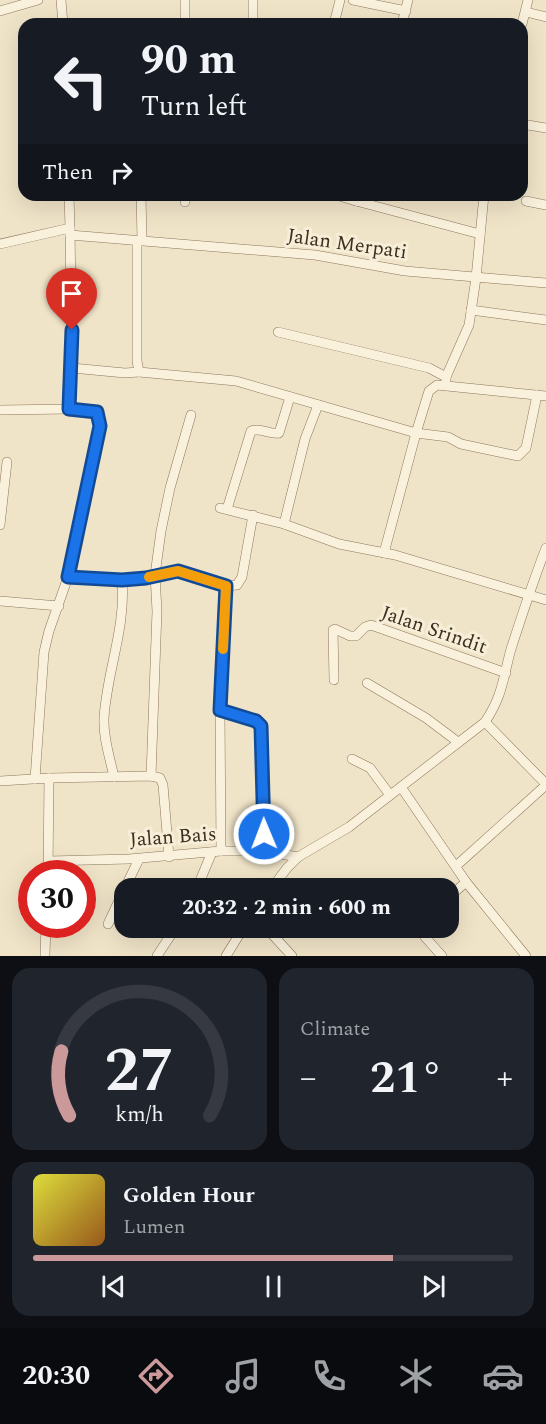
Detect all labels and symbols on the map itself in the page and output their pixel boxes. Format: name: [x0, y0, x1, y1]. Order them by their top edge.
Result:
street label: Jalan Merpati: [285, 221, 409, 267]
pin: [46, 268, 97, 330]
street label: Jalan Srindit: [377, 598, 491, 662]
position arrow: [232, 802, 296, 866]
street label: Jalan Bais: [129, 819, 217, 855]
speed limit sign: 30: [18, 860, 96, 938]

